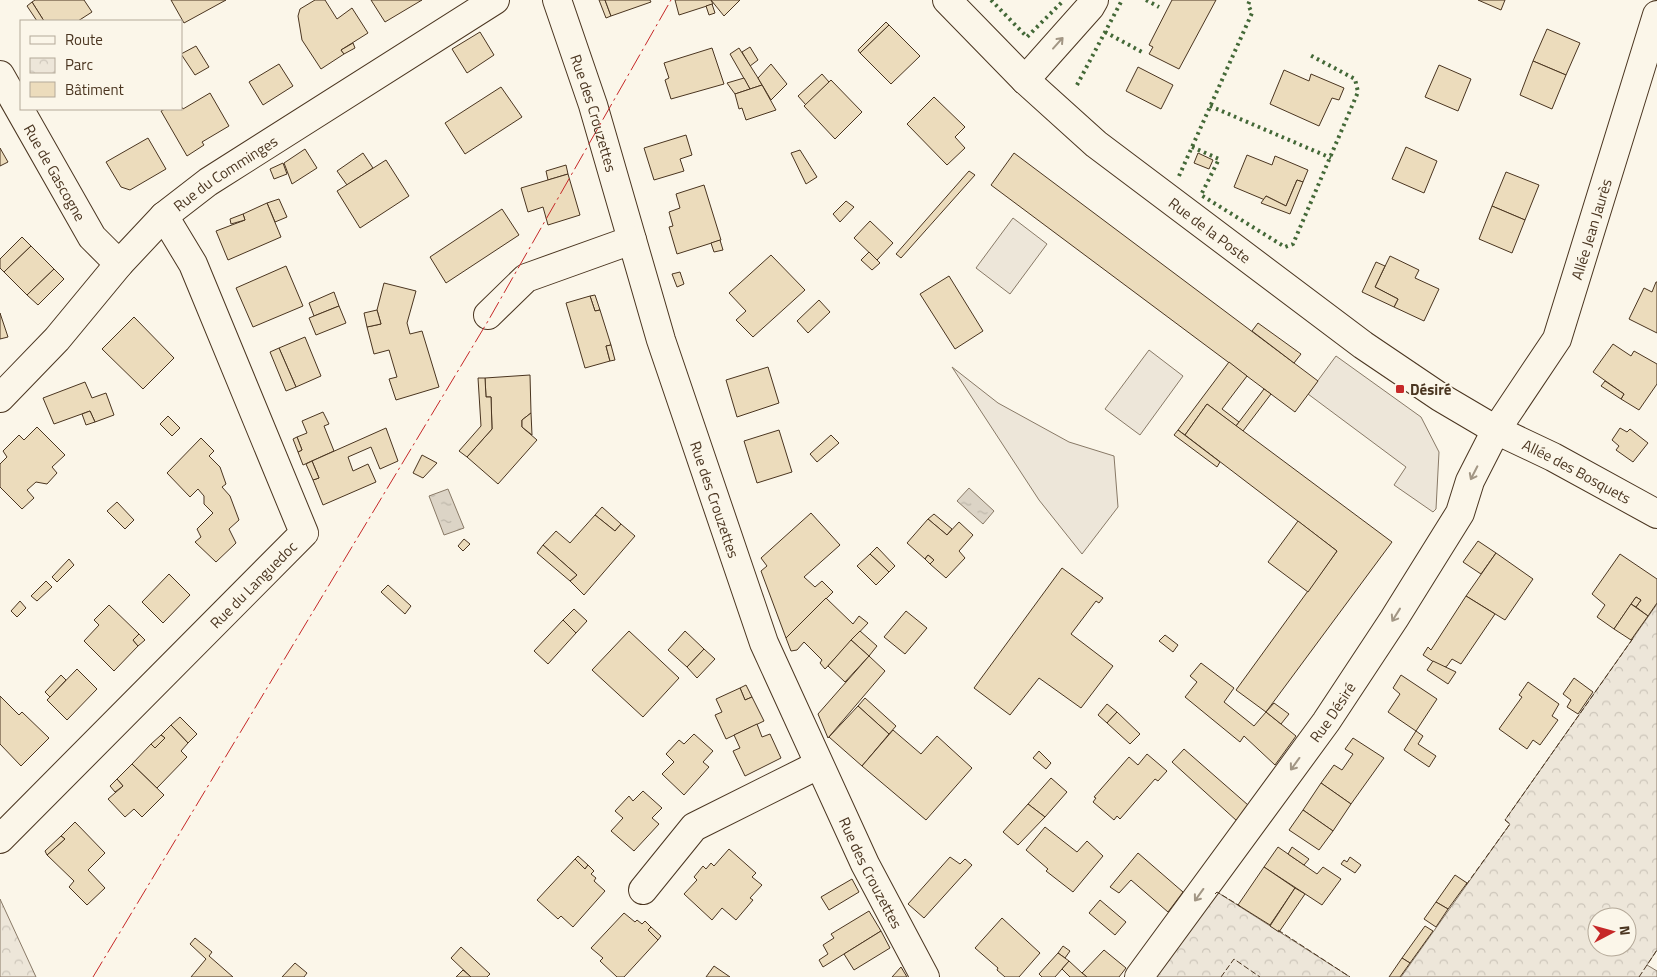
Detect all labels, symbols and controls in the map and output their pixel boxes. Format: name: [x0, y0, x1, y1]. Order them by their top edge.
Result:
legend: [20, 20, 182, 110]
text: Route: [65, 28, 103, 51]
one-way arrow: [1052, 37, 1063, 50]
street label: Rue des Crouzettes: [565, 51, 623, 175]
text: Parc: [65, 53, 93, 76]
text: Bâtiment: [65, 78, 124, 101]
street label: Rue de Gascogne: [19, 120, 92, 225]
street label: Rue du Comminges: [168, 129, 282, 217]
street label: Allée Jean Jaurès: [1565, 176, 1617, 282]
street label: Rue de la Poste: [1164, 191, 1256, 268]
place label: Désiré: [1410, 378, 1452, 401]
marker: Désiré: [1394, 383, 1406, 395]
street label: Allée des Bosquets: [1519, 433, 1635, 509]
street label: Rue des Crouzettes: [685, 438, 746, 561]
one-way arrow: [1469, 465, 1478, 480]
street label: Rue du Languedoc: [204, 535, 302, 633]
one-way arrow: [1391, 607, 1401, 621]
street label: Rue Désiré: [1304, 677, 1361, 747]
one-way arrow: [1290, 757, 1300, 771]
street label: Rue des Crouzettes: [833, 813, 909, 933]
one-way arrow: [1194, 888, 1204, 902]
north arrow: [1587, 907, 1637, 957]
text: N: [1614, 925, 1636, 937]

